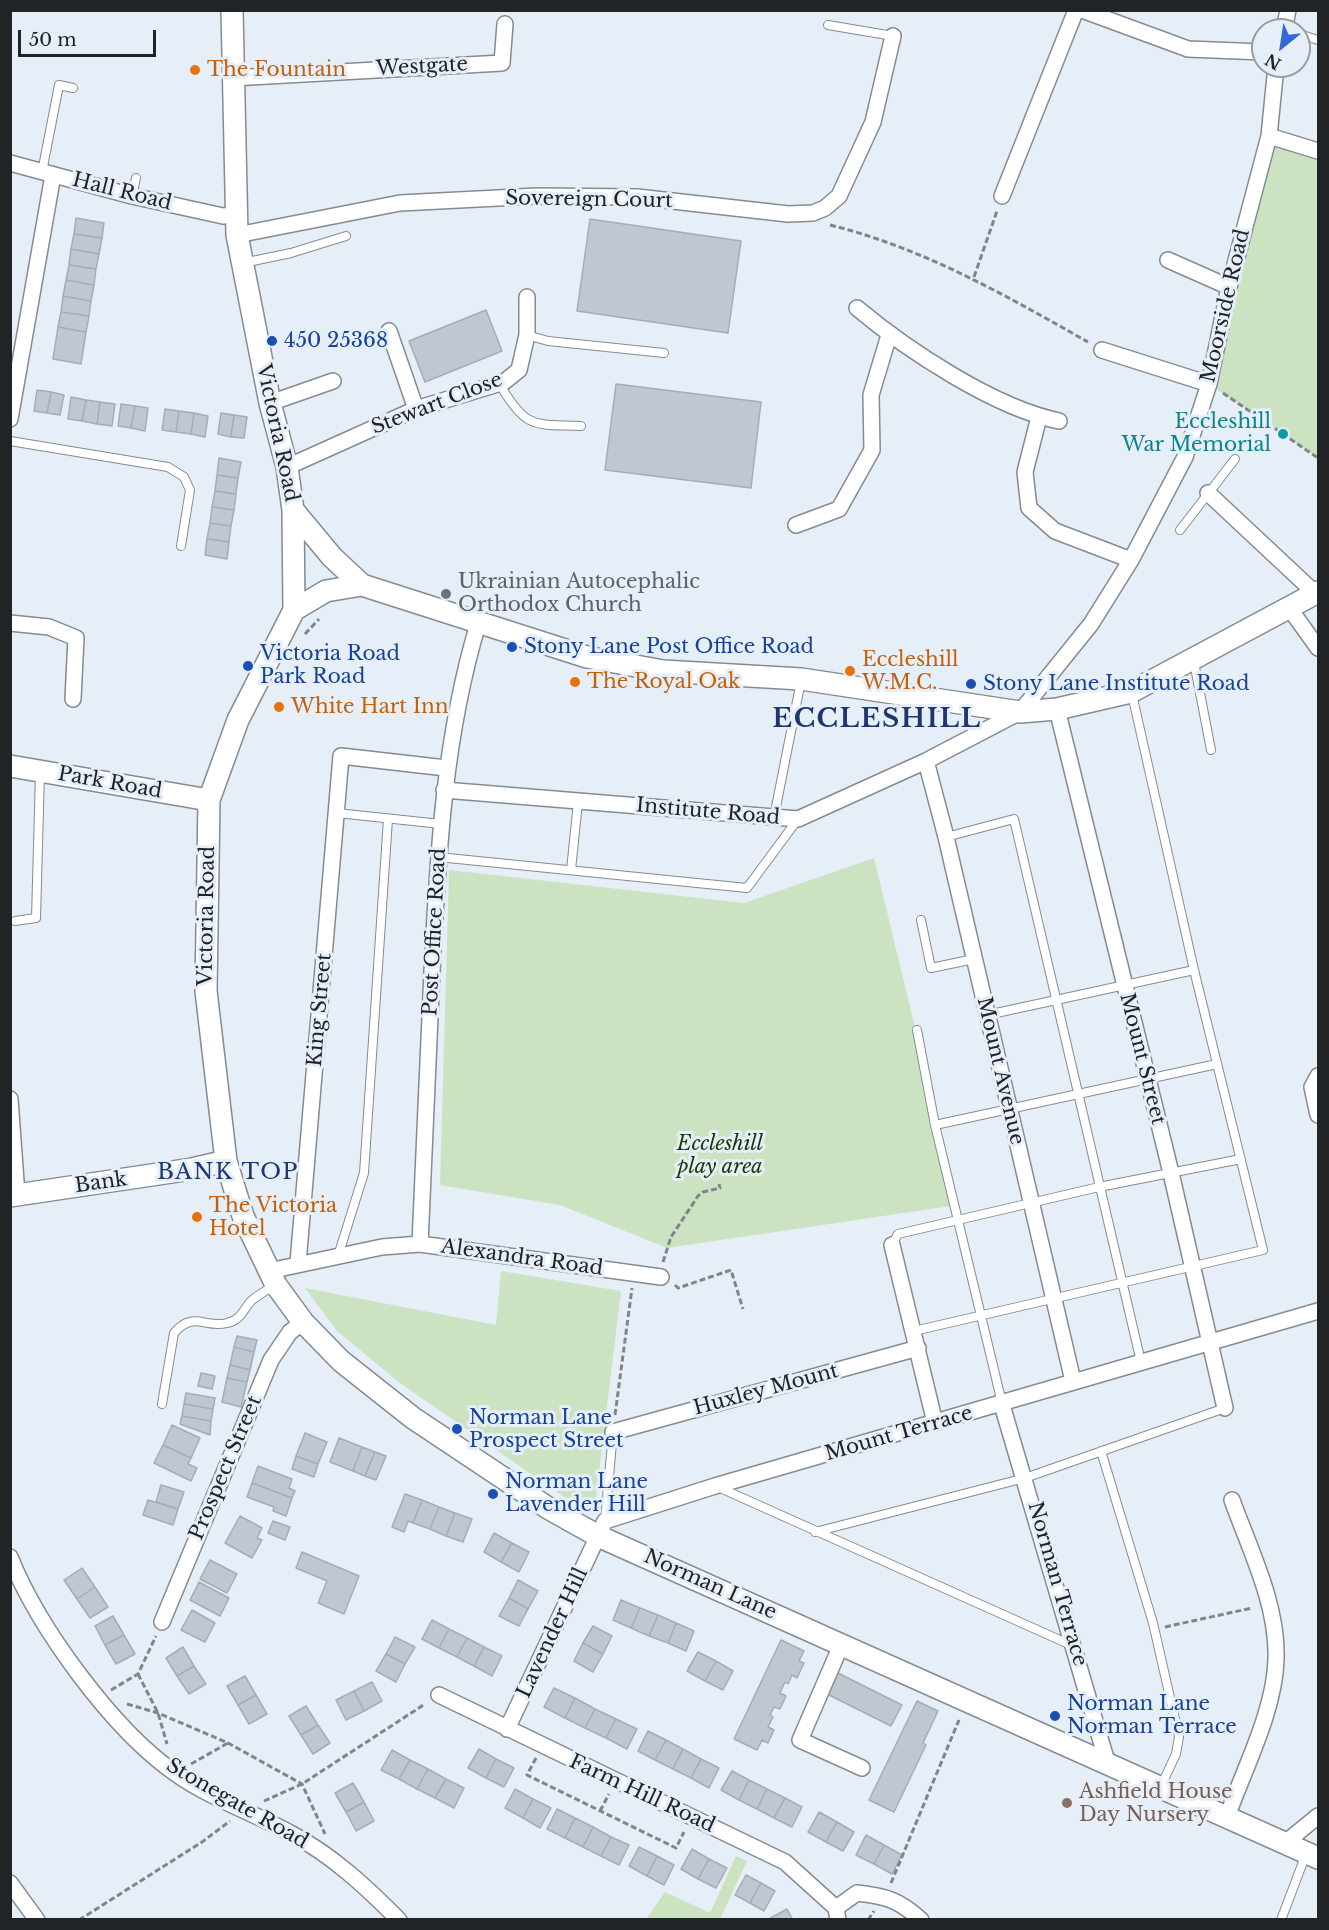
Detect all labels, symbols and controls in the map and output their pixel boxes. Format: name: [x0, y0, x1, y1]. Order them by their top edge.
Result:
scale bar: [21, 18, 159, 56]
north arrow: [1251, 18, 1311, 78]
text: 50 m: [29, 29, 77, 51]
text: N: [1261, 49, 1285, 74]
street label: Westgate: [375, 53, 469, 81]
place label: The Fountain: [207, 58, 346, 82]
marker: The Fountain: [188, 63, 202, 77]
street label: Hall Road: [70, 168, 174, 216]
street label: Sovereign Court: [505, 187, 673, 213]
street label: Moorside Road: [1197, 227, 1255, 385]
place label: 450 25368: [284, 329, 388, 353]
marker: 450 25368: [265, 334, 279, 348]
street label: Victoria Road: [251, 362, 303, 504]
street label: Stewart Close: [368, 368, 506, 440]
place label: Eccleshill War Memorial: [1122, 410, 1271, 457]
marker: Eccleshill War Memorial: [1276, 427, 1290, 441]
place label: Ukrainian Autocephalic Orthodox Church: [458, 570, 700, 617]
marker: Ukrainian Autocephalic Orthodox Church: [439, 587, 453, 601]
place label: Stony Lane Post Office Road: [524, 635, 814, 659]
marker: Stony Lane Post Office Road: [505, 640, 519, 654]
place label: Victoria Road Park Road: [260, 642, 400, 689]
place label: Eccleshill W.M.C.: [862, 648, 959, 695]
marker: Victoria Road Park Road: [241, 659, 255, 673]
marker: Eccleshill W.M.C.: [843, 664, 857, 678]
place label: The Royal Oak: [587, 670, 740, 694]
place label: Stony Lane Institute Road: [983, 672, 1249, 696]
marker: The Royal Oak: [568, 675, 582, 689]
marker: Stony Lane Institute Road: [964, 677, 978, 691]
place label: White Hart Inn: [291, 695, 449, 719]
marker: White Hart Inn: [272, 700, 286, 714]
district label: ECCLESHILL: [772, 704, 982, 736]
street label: Park Road: [56, 762, 164, 804]
street label: Institute Road: [635, 794, 781, 830]
street label: Victoria Road: [194, 846, 220, 986]
street label: Post Office Road: [419, 847, 451, 1017]
street label: King Street: [303, 952, 337, 1068]
street label: Mount Street: [1114, 991, 1170, 1127]
street label: Mount Avenue: [971, 995, 1029, 1147]
park label: Eccleshill play area: [677, 1132, 763, 1179]
district label: BANK TOP: [157, 1160, 299, 1186]
street label: Bank: [73, 1167, 129, 1199]
place label: The Victoria Hotel: [209, 1194, 337, 1241]
marker: The Victoria Hotel: [190, 1210, 204, 1224]
street label: Alexandra Road: [439, 1235, 605, 1281]
street label: Huxley Mount: [691, 1359, 841, 1421]
street label: Prospect Street: [185, 1392, 267, 1544]
street label: Mount Terrace: [822, 1401, 976, 1467]
place label: Norman Lane Prospect Street: [469, 1406, 623, 1453]
marker: Norman Lane Prospect Street: [450, 1422, 464, 1436]
place label: Norman Lane Lavender Hill: [505, 1470, 648, 1517]
marker: Norman Lane Lavender Hill: [486, 1487, 500, 1501]
street label: Norman Terrace: [1022, 1499, 1092, 1669]
street label: Norman Lane: [640, 1545, 780, 1625]
street label: Lavender Hill: [512, 1564, 594, 1702]
place label: Norman Lane Norman Terrace: [1067, 1692, 1237, 1739]
marker: Norman Lane Norman Terrace: [1048, 1709, 1062, 1723]
street label: Farm Hill Road: [565, 1750, 719, 1838]
street label: Stonegate Road: [162, 1754, 312, 1854]
place label: Ashfield House Day Nursery: [1079, 1780, 1232, 1827]
marker: Ashfield House Day Nursery: [1060, 1796, 1074, 1810]

